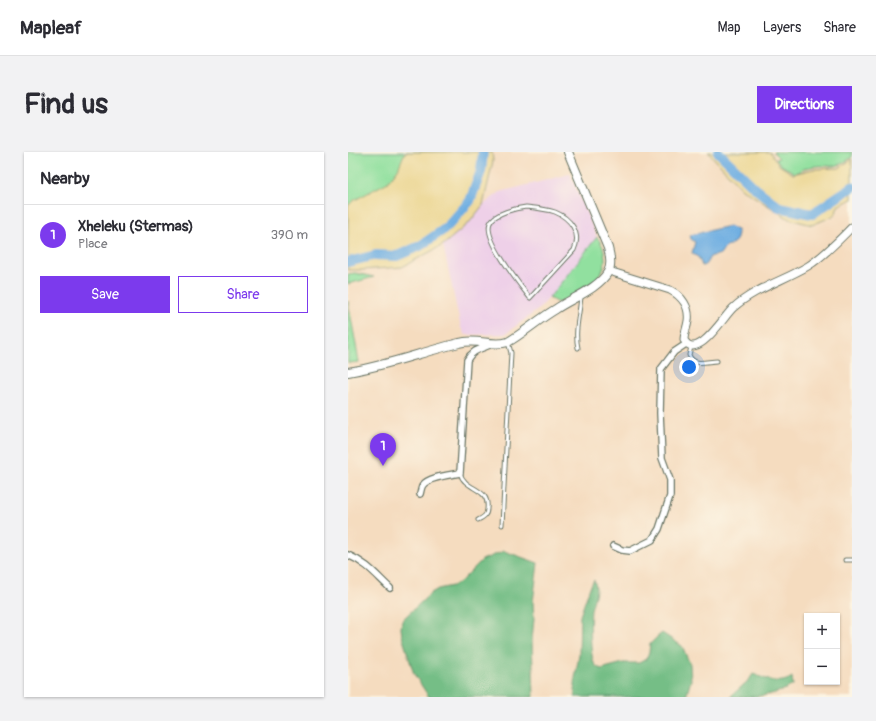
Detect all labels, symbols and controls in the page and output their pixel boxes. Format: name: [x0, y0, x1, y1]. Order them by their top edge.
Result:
text: Mapleaf: [20, 16, 82, 40]
text: Map: [718, 19, 741, 36]
text: Layers: [763, 19, 801, 36]
text: Share: [823, 19, 856, 36]
button: Directions: [757, 86, 852, 123]
text: Find us: [24, 87, 108, 122]
text: Nearby: [40, 168, 89, 189]
text: Xheleku (Stermas): [78, 217, 194, 236]
text: 1: [50, 227, 56, 243]
text: 390 m: [271, 227, 308, 243]
text: Place: [78, 236, 107, 252]
button: Save: [40, 276, 170, 313]
button: Share: [178, 276, 308, 313]
your location: [679, 357, 699, 377]
pin: 1: [370, 433, 396, 466]
map controls: [804, 613, 840, 685]
button: +: [804, 613, 840, 649]
button: −: [804, 649, 840, 685]

